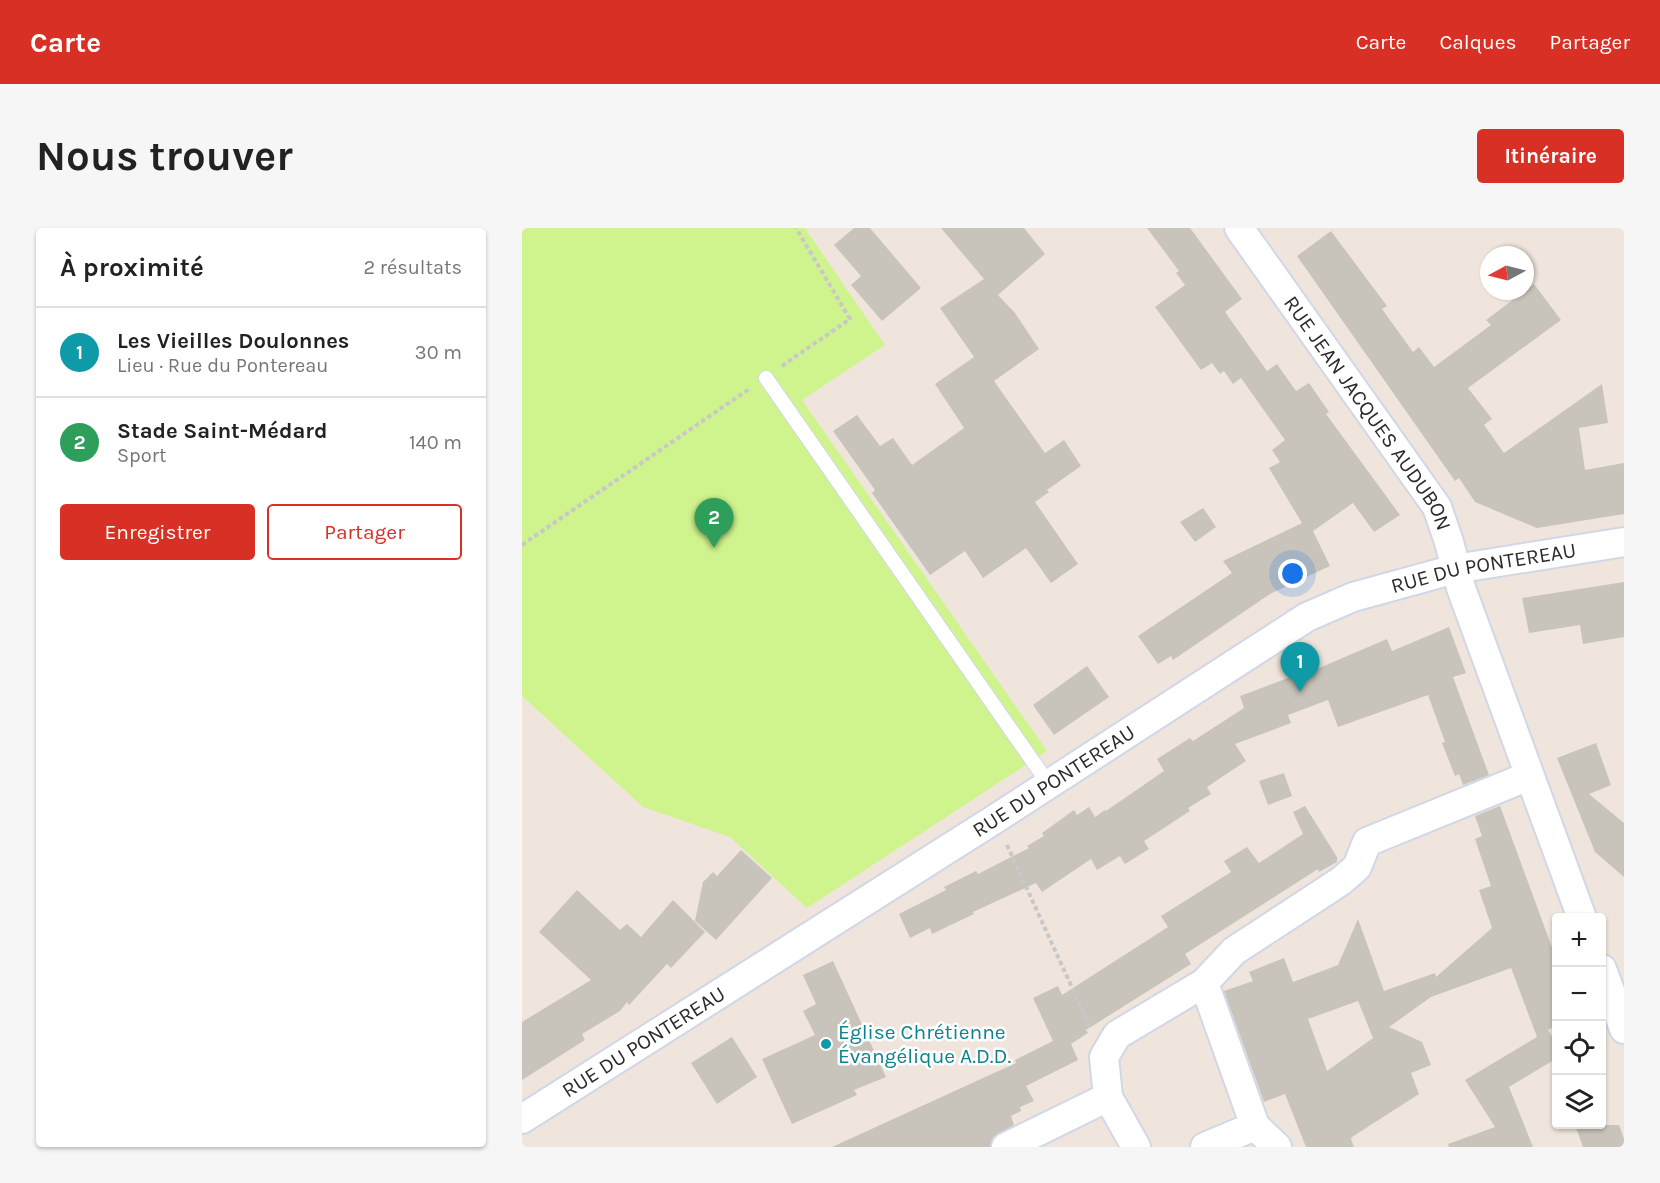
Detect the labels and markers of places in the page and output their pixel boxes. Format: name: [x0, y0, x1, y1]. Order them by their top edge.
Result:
pin: 2: [694, 498, 734, 548]
pin: 1: [1280, 642, 1320, 692]
place label: Église Chrétienne Évangélique A.D.D.: [838, 1020, 1011, 1068]
marker: Église Chrétienne Évangélique A.D.D.: [819, 1037, 833, 1051]

